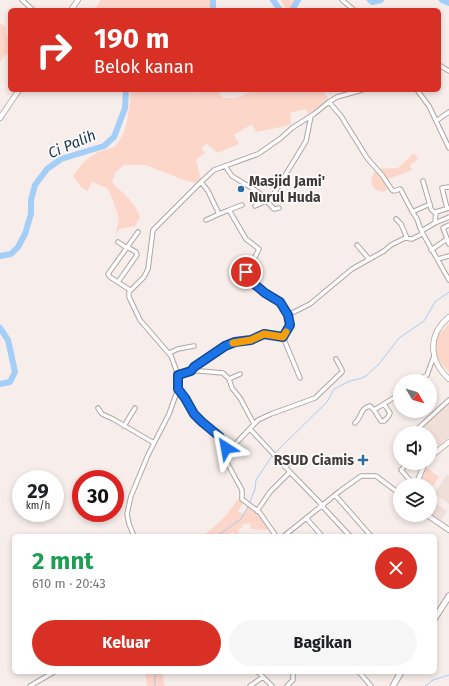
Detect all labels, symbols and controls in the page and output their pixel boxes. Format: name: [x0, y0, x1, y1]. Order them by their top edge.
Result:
text: 190 m: [94, 22, 169, 55]
icon: right: [28, 24, 80, 76]
text: Belok kanan: [94, 56, 194, 78]
water label: Ci Palih: [45, 126, 99, 162]
place label: Masjid Jami' Nurul Huda: [249, 173, 325, 206]
marker: Masjid Jami' Nurul Huda: [236, 184, 246, 194]
pin: [229, 255, 263, 289]
icon: arrive: [235, 261, 257, 283]
north arrow: [393, 374, 437, 418]
map controls: [393, 374, 437, 522]
button: sound: [393, 426, 437, 470]
position arrow: [205, 427, 247, 469]
place label: RSUD Ciamis: [274, 452, 354, 469]
marker: RSUD Ciamis: [357, 454, 369, 466]
speed limit sign: 30: [72, 470, 124, 522]
button: layers: [393, 478, 437, 522]
text: 29: [27, 479, 49, 503]
text: km/h: [26, 500, 50, 512]
text: 2 mnt: [32, 547, 94, 575]
button: close: [375, 547, 417, 589]
text: 610 m · 20:43: [32, 576, 106, 591]
button: Keluar: [32, 620, 221, 666]
button: Bagikan: [229, 620, 417, 666]

